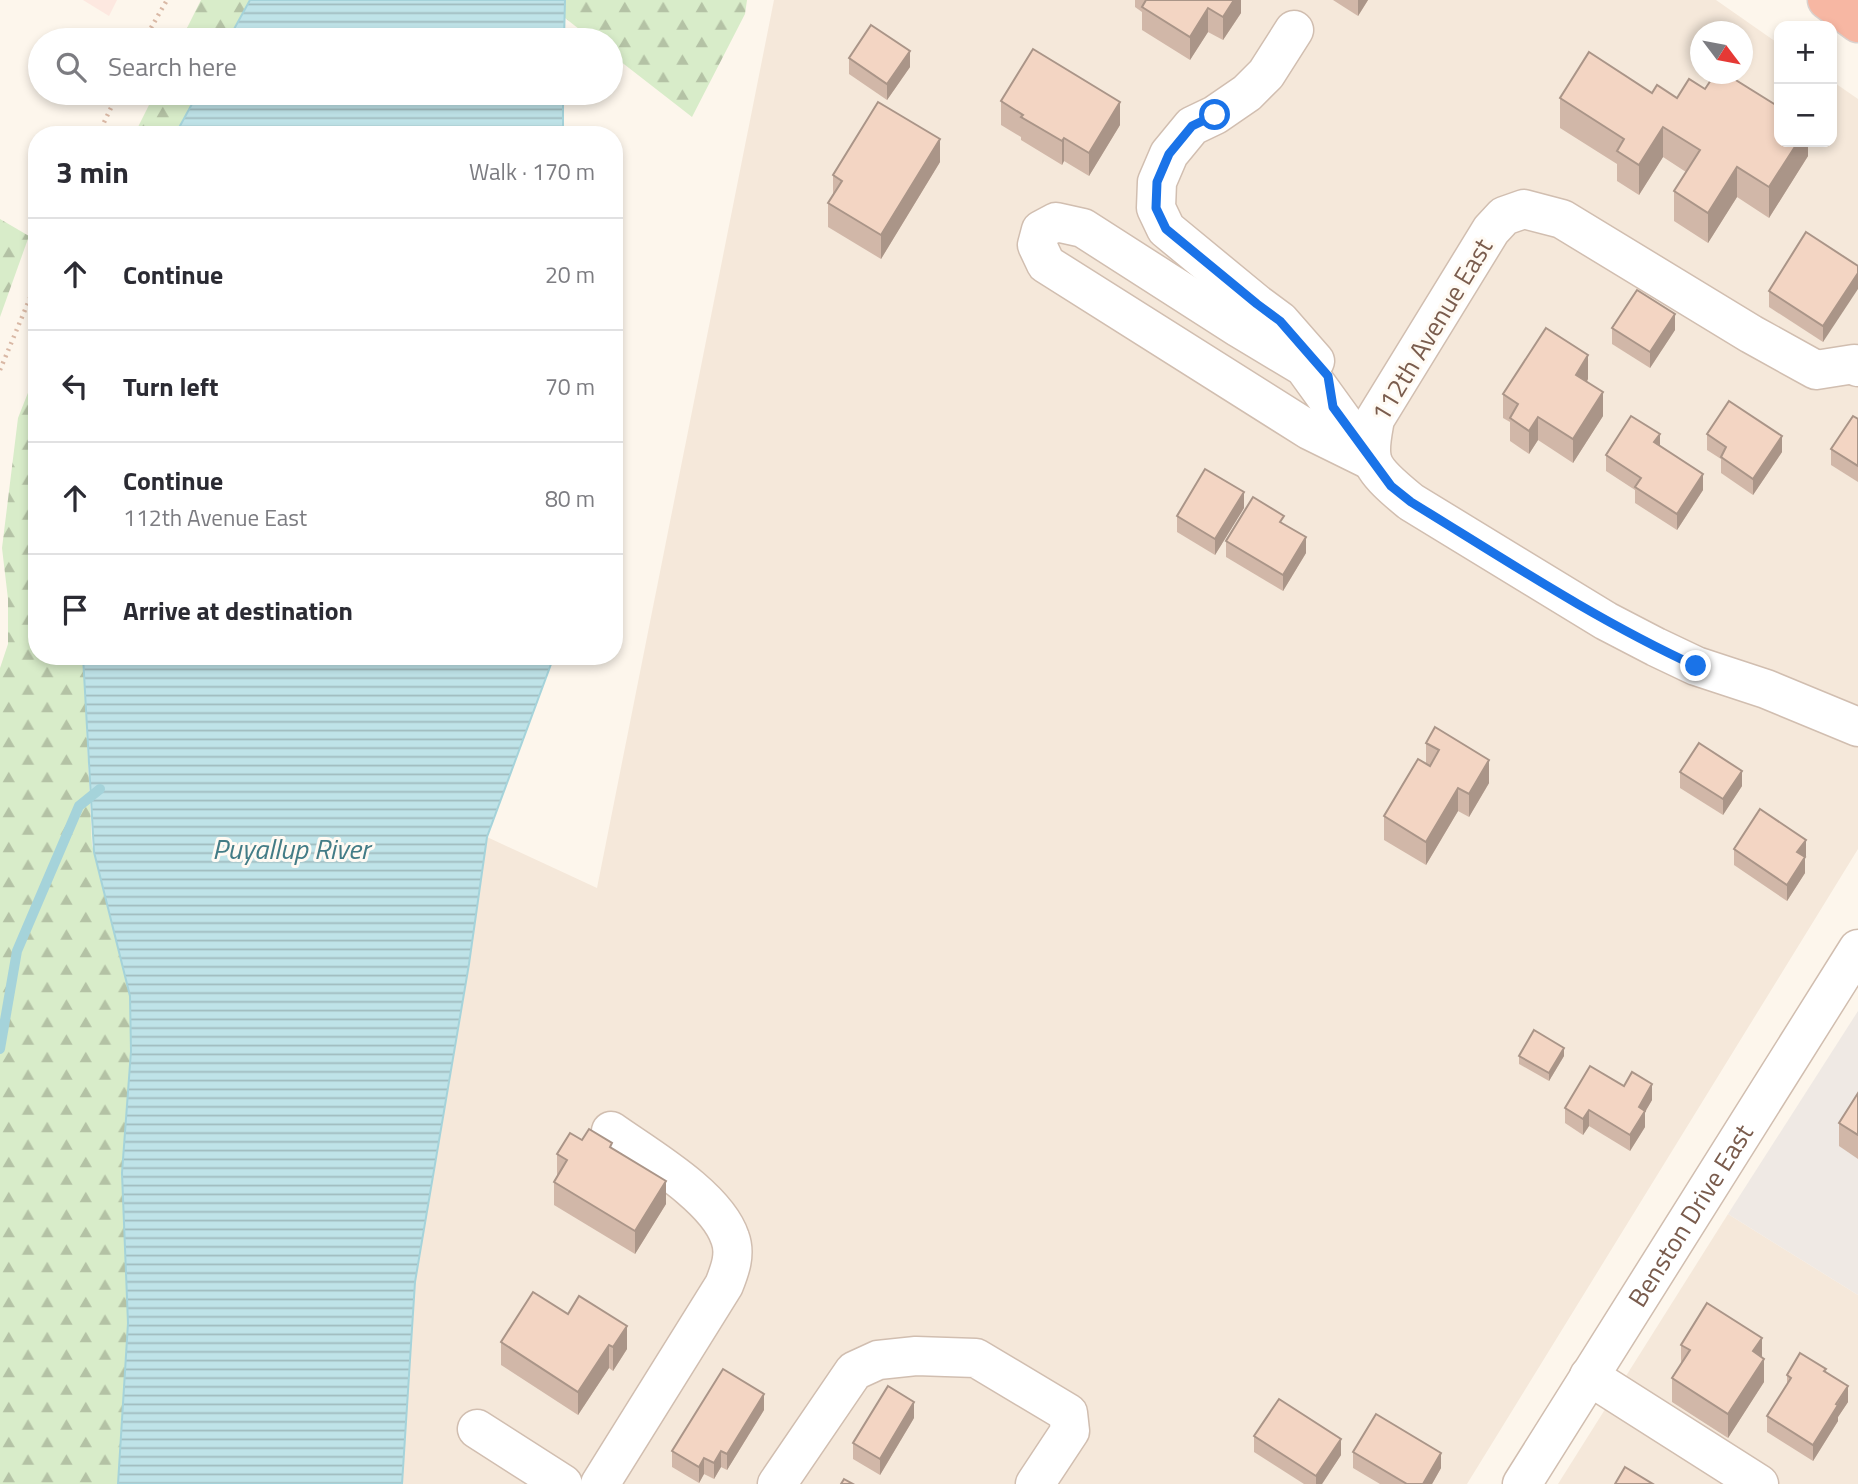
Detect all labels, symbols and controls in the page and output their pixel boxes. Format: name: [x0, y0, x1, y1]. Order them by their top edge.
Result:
north arrow: [1690, 21, 1753, 84]
map controls: [1774, 21, 1837, 147]
button: +: [1774, 21, 1837, 84]
search box: [28, 28, 623, 105]
text: Search here: [108, 47, 237, 86]
icon: search: [52, 48, 90, 86]
button: −: [1774, 84, 1837, 147]
route start: [1199, 99, 1230, 130]
text: 3 min: [56, 149, 129, 195]
text: Walk · 170 m: [469, 154, 595, 189]
street label: 112th Avenue East: [1361, 230, 1502, 429]
icon: ahead: [56, 255, 94, 293]
text: Continue: [123, 255, 223, 294]
text: 20 m: [545, 257, 595, 292]
icon: left: [56, 367, 94, 405]
text: Turn left: [123, 367, 218, 406]
text: 70 m: [545, 369, 595, 404]
text: Continue: [123, 461, 223, 500]
icon: ahead: [56, 479, 94, 517]
text: 80 m: [545, 481, 595, 516]
text: 112th Avenue East: [123, 500, 307, 535]
icon: arrive: [56, 591, 94, 629]
text: Arrive at destination: [123, 591, 353, 630]
route end: [1680, 650, 1711, 681]
water label: Puyallup River: [212, 827, 373, 870]
street label: Benston Drive East: [1618, 1116, 1762, 1314]

